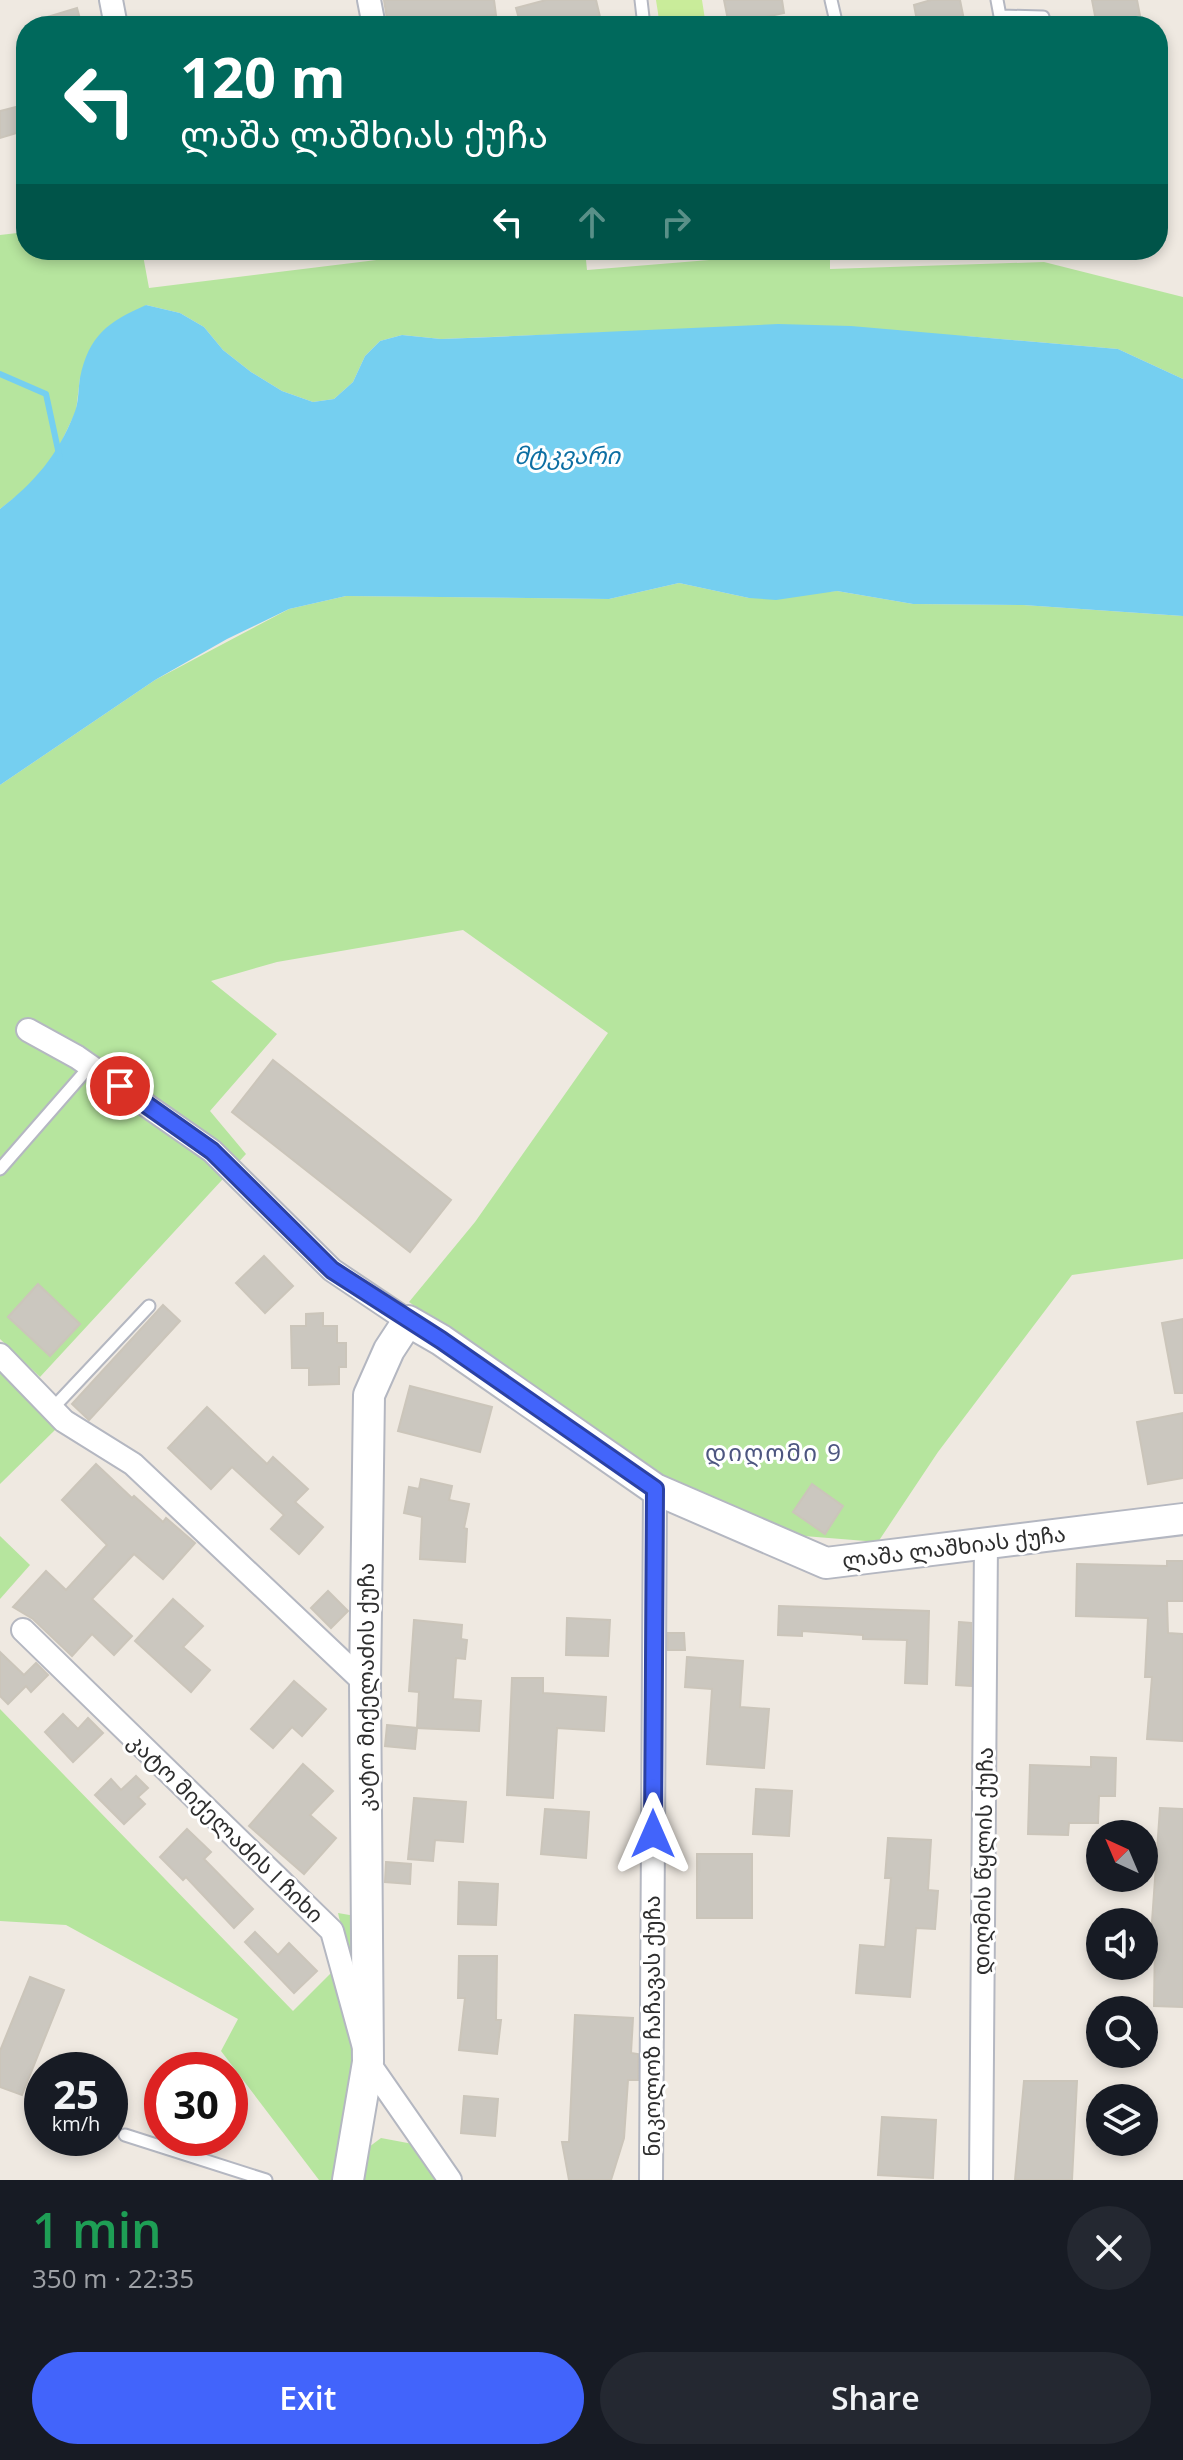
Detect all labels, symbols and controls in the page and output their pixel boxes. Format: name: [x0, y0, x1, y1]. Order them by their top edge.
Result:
text: 120 m: [180, 38, 346, 114]
icon: left: [48, 48, 152, 152]
text: ლაშა ლაშხიას ქუჩა: [180, 110, 548, 159]
icon: left: [486, 200, 530, 244]
icon: ahead: [570, 200, 614, 244]
icon: right: [654, 200, 698, 244]
water label: მტკვარი: [514, 438, 621, 471]
pin: [86, 1052, 154, 1120]
icon: arrive: [98, 1064, 142, 1108]
district label: დიღომი 9: [705, 1435, 843, 1468]
street label: ლაშა ლაშხიას ქუჩა: [840, 1517, 1067, 1575]
street label: კატო მიქელაძის ქუჩა: [350, 1563, 380, 1811]
street label: კატო მიქელაძის I ჩიხი: [122, 1726, 331, 1929]
street label: დიღმის წყლის ქუჩა: [965, 1747, 999, 1975]
position arrow: [611, 1792, 695, 1876]
north arrow: [1086, 1820, 1158, 1892]
map controls: [1086, 1820, 1158, 2156]
street label: ნიკოლოზ ჩაჩავას ქუჩა: [636, 1895, 666, 2157]
button: sound: [1086, 1908, 1158, 1980]
button: search: [1086, 1996, 1158, 2068]
speed limit sign: 30: [144, 2052, 248, 2156]
text: 25: [53, 2066, 99, 2121]
button: layers: [1086, 2084, 1158, 2156]
text: km/h: [52, 2110, 100, 2137]
text: 1 min: [32, 2197, 162, 2262]
button: close: [1067, 2206, 1151, 2290]
text: 350 m · 22:35: [32, 2260, 194, 2296]
button: Exit: [32, 2352, 584, 2444]
button: Share: [600, 2352, 1151, 2444]

